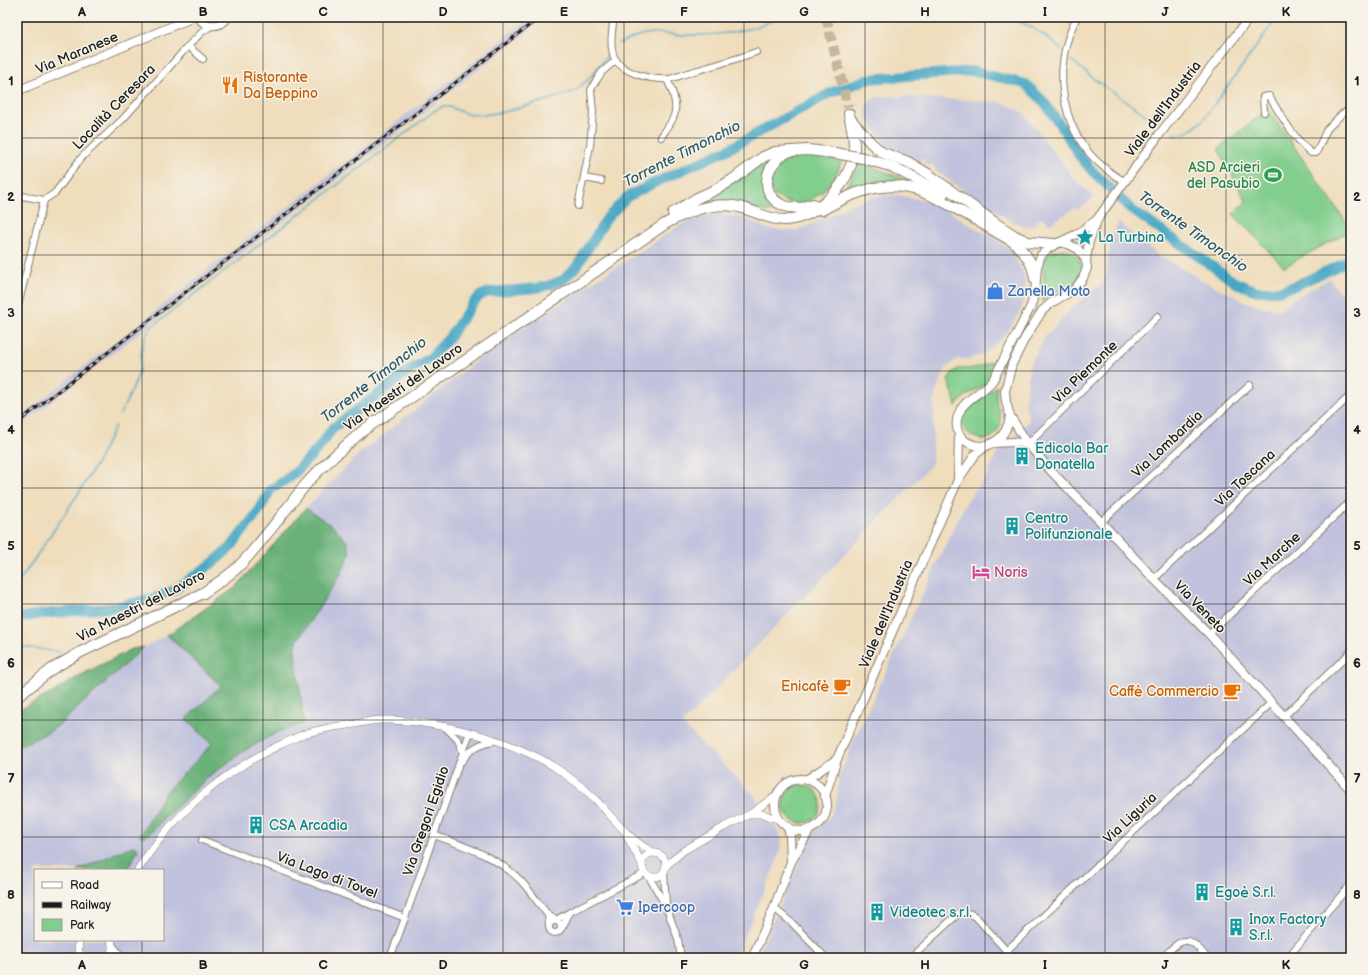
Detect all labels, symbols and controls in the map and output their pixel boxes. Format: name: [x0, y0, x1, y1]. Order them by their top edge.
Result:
text: A: [77, 4, 86, 20]
text: B: [198, 4, 208, 20]
text: C: [318, 4, 328, 20]
text: D: [438, 4, 448, 20]
text: E: [560, 4, 569, 20]
text: F: [680, 4, 688, 20]
text: G: [799, 4, 809, 20]
text: H: [920, 4, 930, 20]
text: I: [1043, 4, 1047, 20]
text: J: [1161, 4, 1169, 20]
text: K: [1282, 4, 1291, 20]
street label: Via Maranese: [33, 28, 121, 78]
street label: Viale dell'Industria: [1121, 57, 1205, 161]
street label: Località Ceresara: [69, 61, 159, 153]
place label: Ristorante Da Beppino: [243, 69, 318, 102]
text: 1: [8, 73, 14, 89]
text: 1: [1354, 73, 1360, 89]
restaurant icon: Ristorante Da Beppino: [220, 75, 240, 95]
water label: Torrente Timonchio: [620, 116, 744, 192]
place label: ASD Arcieri del Pasubio: [1187, 159, 1260, 192]
sports icon: ASD Arcieri del Pasubio: [1263, 165, 1283, 185]
water label: Torrente Timonchio: [1135, 187, 1252, 277]
text: 2: [7, 189, 15, 205]
text: 2: [1353, 189, 1361, 205]
place icon: La Turbina: [1075, 227, 1095, 247]
place label: La Turbina: [1098, 229, 1164, 246]
shop icon: Zanella Moto: [985, 281, 1005, 301]
place label: Zanella Moto: [1007, 283, 1090, 300]
text: 3: [7, 305, 15, 321]
text: 3: [1353, 305, 1361, 321]
water label: Torrente Timonchio: [317, 333, 431, 427]
street label: Via Piemonte: [1049, 337, 1121, 407]
street label: Via Maestri del Lavoro: [340, 339, 466, 434]
street label: Via Lombardia: [1128, 407, 1206, 481]
text: 4: [7, 422, 15, 438]
text: 4: [1353, 422, 1361, 438]
place label: Edicola Bar Donatella: [1035, 440, 1109, 473]
building icon: Edicola Bar Donatella: [1012, 446, 1032, 466]
street label: Via Toscana: [1211, 446, 1279, 510]
place label: Centro Polifunzionale: [1025, 510, 1112, 543]
building icon: Centro Polifunzionale: [1002, 516, 1022, 536]
street label: Via Marche: [1240, 528, 1304, 590]
text: 5: [7, 538, 15, 554]
text: 5: [1353, 538, 1361, 554]
street label: Viale dell'Industria: [855, 557, 917, 671]
hotel icon: Noris: [971, 562, 991, 582]
place label: Noris: [994, 564, 1028, 581]
street label: Via Maestri del Lavoro: [74, 566, 208, 646]
street label: Via Veneto: [1171, 577, 1229, 637]
text: 6: [7, 655, 15, 671]
text: 6: [1353, 655, 1361, 671]
cafe icon: Enicafè: [832, 676, 852, 696]
place label: Enicafè: [781, 678, 830, 695]
cafe icon: Caffè Commercio: [1222, 681, 1242, 701]
place label: Caffè Commercio: [1109, 683, 1219, 700]
street label: Via Gregori Egidio: [399, 764, 453, 878]
text: 7: [7, 771, 15, 787]
text: 7: [1353, 771, 1361, 787]
street label: Via Liguria: [1100, 789, 1160, 847]
building icon: CSA Arcadia: [246, 815, 266, 835]
place label: CSA Arcadia: [269, 817, 348, 834]
street label: Via Lago di Tovel: [274, 848, 380, 902]
legend: [34, 869, 164, 941]
text: Road: [70, 878, 99, 893]
building icon: Egoè S.r.l.: [1192, 882, 1212, 902]
place label: Egoè S.r.l.: [1215, 884, 1276, 901]
text: 8: [7, 887, 15, 903]
text: 8: [1353, 887, 1361, 903]
supermarket icon: Ipercoop: [615, 897, 635, 917]
text: Railway: [70, 898, 112, 913]
place label: Ipercoop: [638, 899, 695, 916]
building icon: Videotec s.r.l.: [867, 902, 887, 922]
place label: Videotec s.r.l.: [890, 904, 972, 921]
place label: Inox Factory S.r.l.: [1249, 911, 1327, 944]
building icon: Inox Factory S.r.l.: [1226, 917, 1246, 937]
text: Park: [70, 918, 94, 933]
text: A: [77, 957, 86, 973]
text: B: [198, 957, 208, 973]
text: C: [318, 957, 328, 973]
text: D: [438, 957, 448, 973]
text: E: [560, 957, 569, 973]
text: F: [680, 957, 688, 973]
text: G: [799, 957, 809, 973]
text: H: [920, 957, 930, 973]
text: I: [1043, 957, 1047, 973]
text: J: [1161, 957, 1169, 973]
text: K: [1282, 957, 1291, 973]

